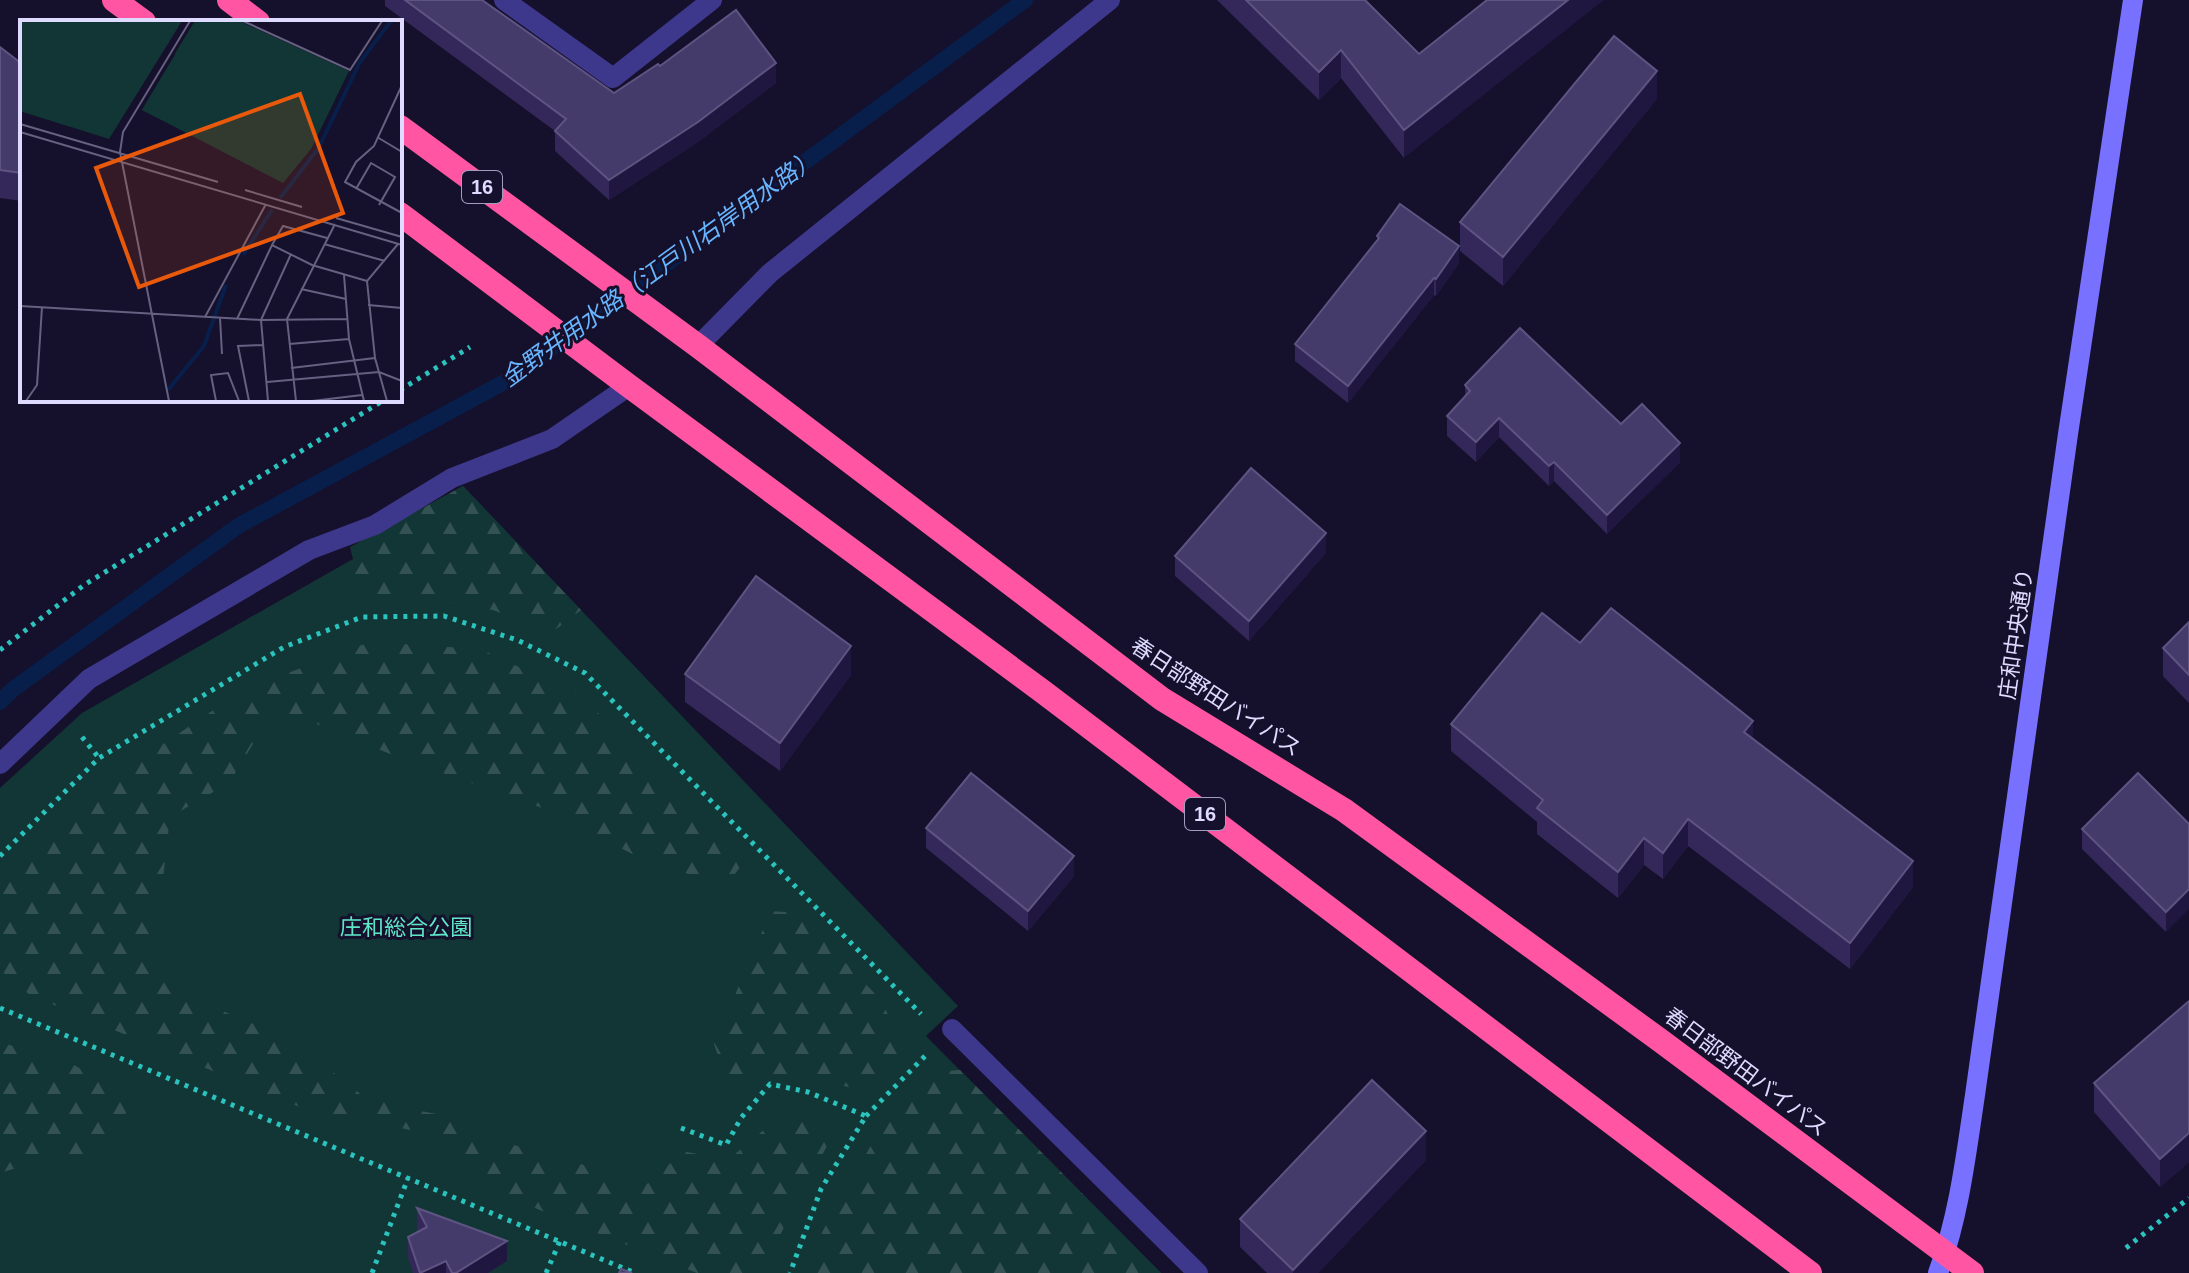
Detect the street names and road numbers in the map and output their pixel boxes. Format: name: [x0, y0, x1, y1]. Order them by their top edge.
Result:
road number: 16: [462, 171, 502, 203]
street label: 庄和中央通り: [1994, 567, 2038, 701]
street label: 春日部野田バイパス: [1126, 633, 1306, 761]
road number: 16: [1185, 798, 1225, 830]
street label: 春日部野田バイパス: [1660, 1003, 1832, 1141]

